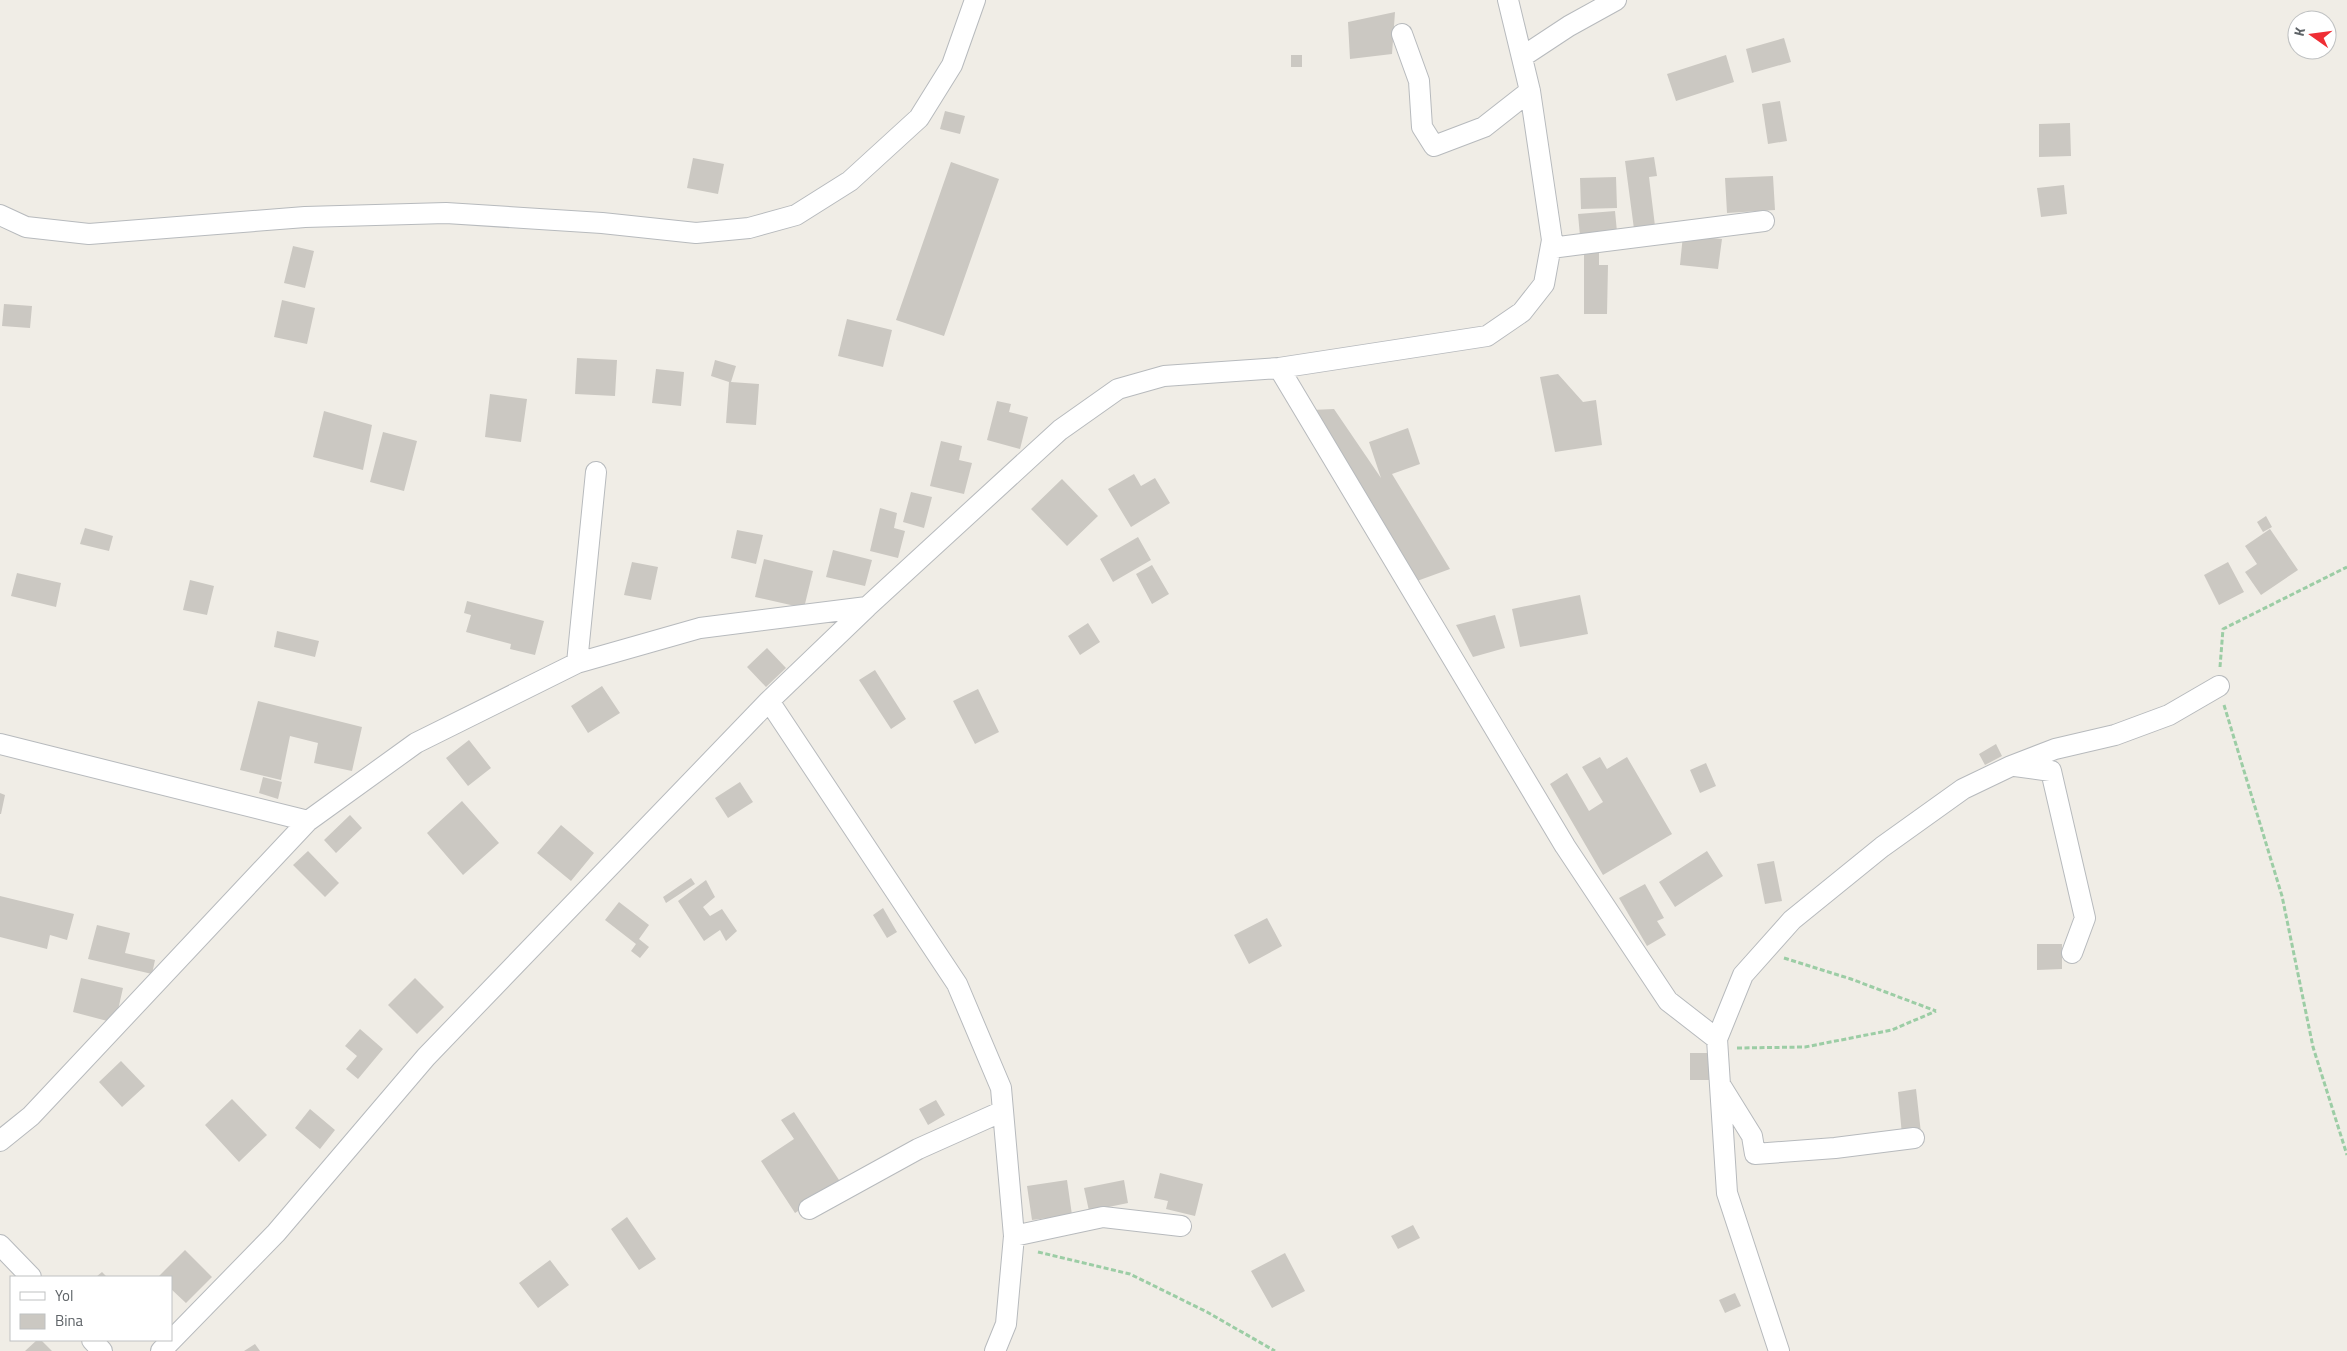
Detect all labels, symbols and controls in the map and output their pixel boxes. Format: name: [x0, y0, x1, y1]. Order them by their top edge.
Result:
north arrow: [2287, 10, 2337, 60]
text: K: [2288, 24, 2310, 38]
legend: [10, 1276, 172, 1341]
text: Yol: [55, 1284, 73, 1307]
text: Bina: [55, 1309, 84, 1332]

